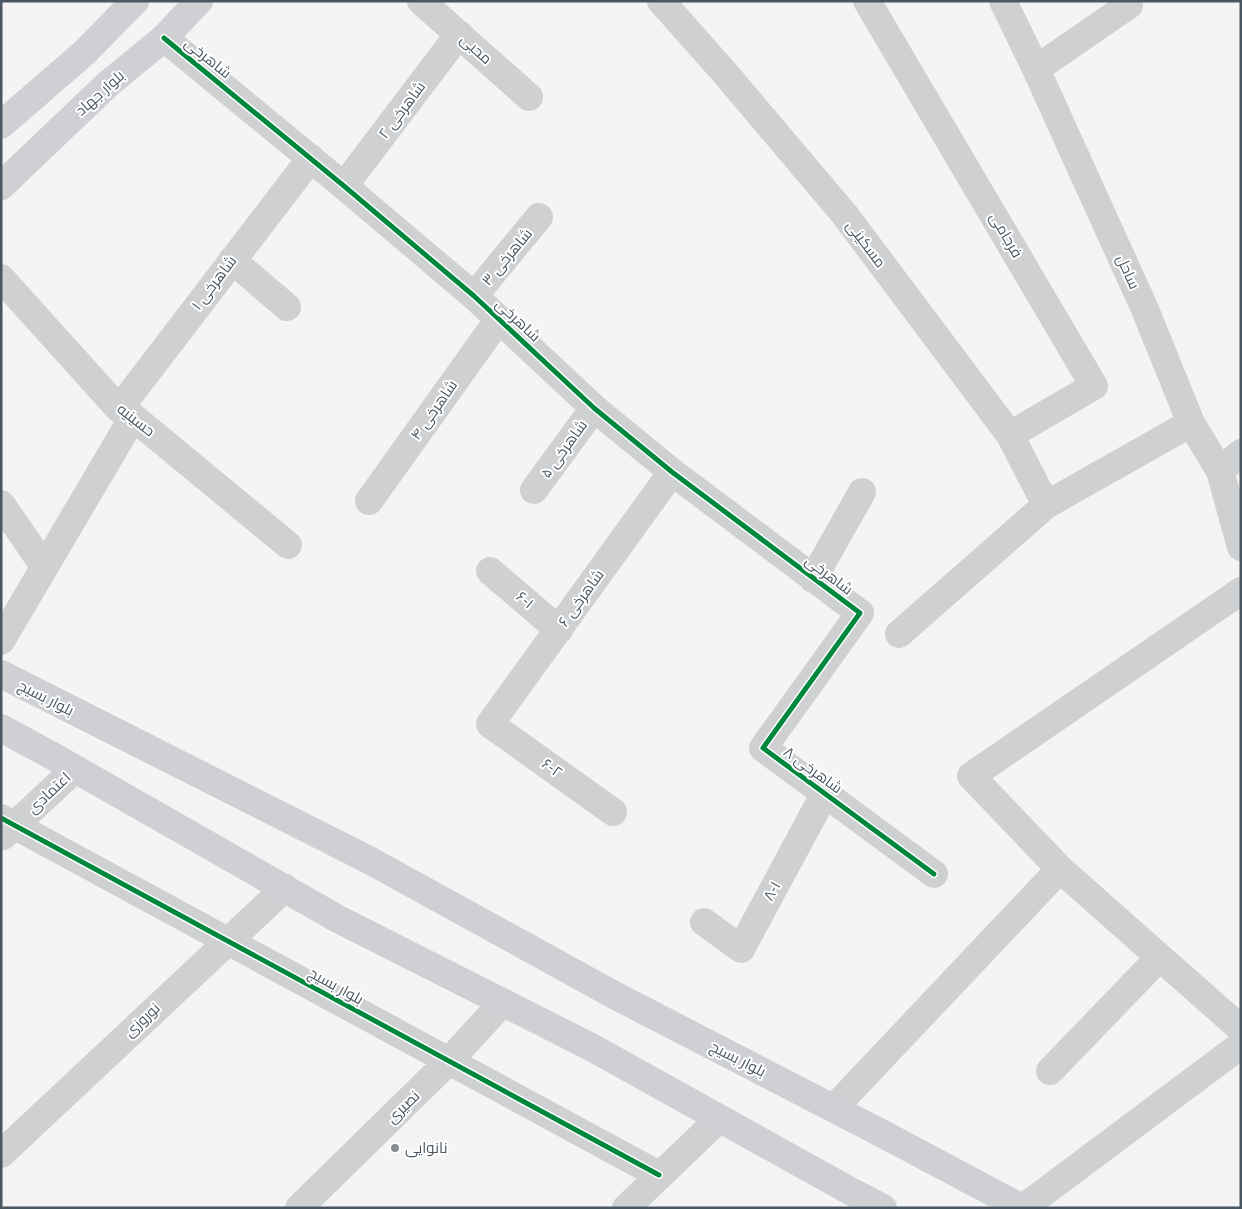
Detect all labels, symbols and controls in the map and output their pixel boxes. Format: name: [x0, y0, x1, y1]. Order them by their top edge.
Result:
street label: محبی: [456, 29, 496, 69]
street label: شاهرخی: [180, 33, 236, 83]
street label: بلوار جهاد: [71, 66, 129, 120]
street label: شاهرخی ۲: [374, 77, 430, 143]
street label: فرجامی: [985, 209, 1027, 261]
street label: مسکینی: [842, 216, 890, 272]
street label: شاهرخی ۳: [477, 224, 537, 290]
street label: شاهرخی ۱: [187, 252, 241, 314]
street label: ساحل: [1112, 252, 1144, 292]
street label: شاهرخی: [491, 294, 545, 346]
street label: شاهرخی ۴: [406, 376, 462, 444]
street label: حسینیه: [113, 399, 159, 440]
street label: شاهرخی ۵: [536, 416, 592, 482]
street label: شاهرخی: [801, 551, 857, 599]
street label: شاهرخی ۶: [553, 565, 609, 631]
street label: ۶-۱: [513, 587, 538, 612]
street label: بلوار بسیج: [14, 675, 77, 721]
street label: شاهرخی ۸: [780, 742, 846, 798]
street label: ۶-۲: [538, 754, 566, 781]
street label: اعتمادی: [23, 768, 75, 818]
street label: ۸-۱: [759, 878, 785, 904]
street label: بلوار بسیج: [304, 963, 367, 1010]
street label: نوروزی: [120, 998, 164, 1042]
street label: بلوار بسیج: [706, 1036, 769, 1082]
street label: نصیری: [382, 1086, 424, 1128]
place label: نانوایی: [405, 1138, 447, 1158]
marker: نانوایی: [389, 1142, 401, 1154]

